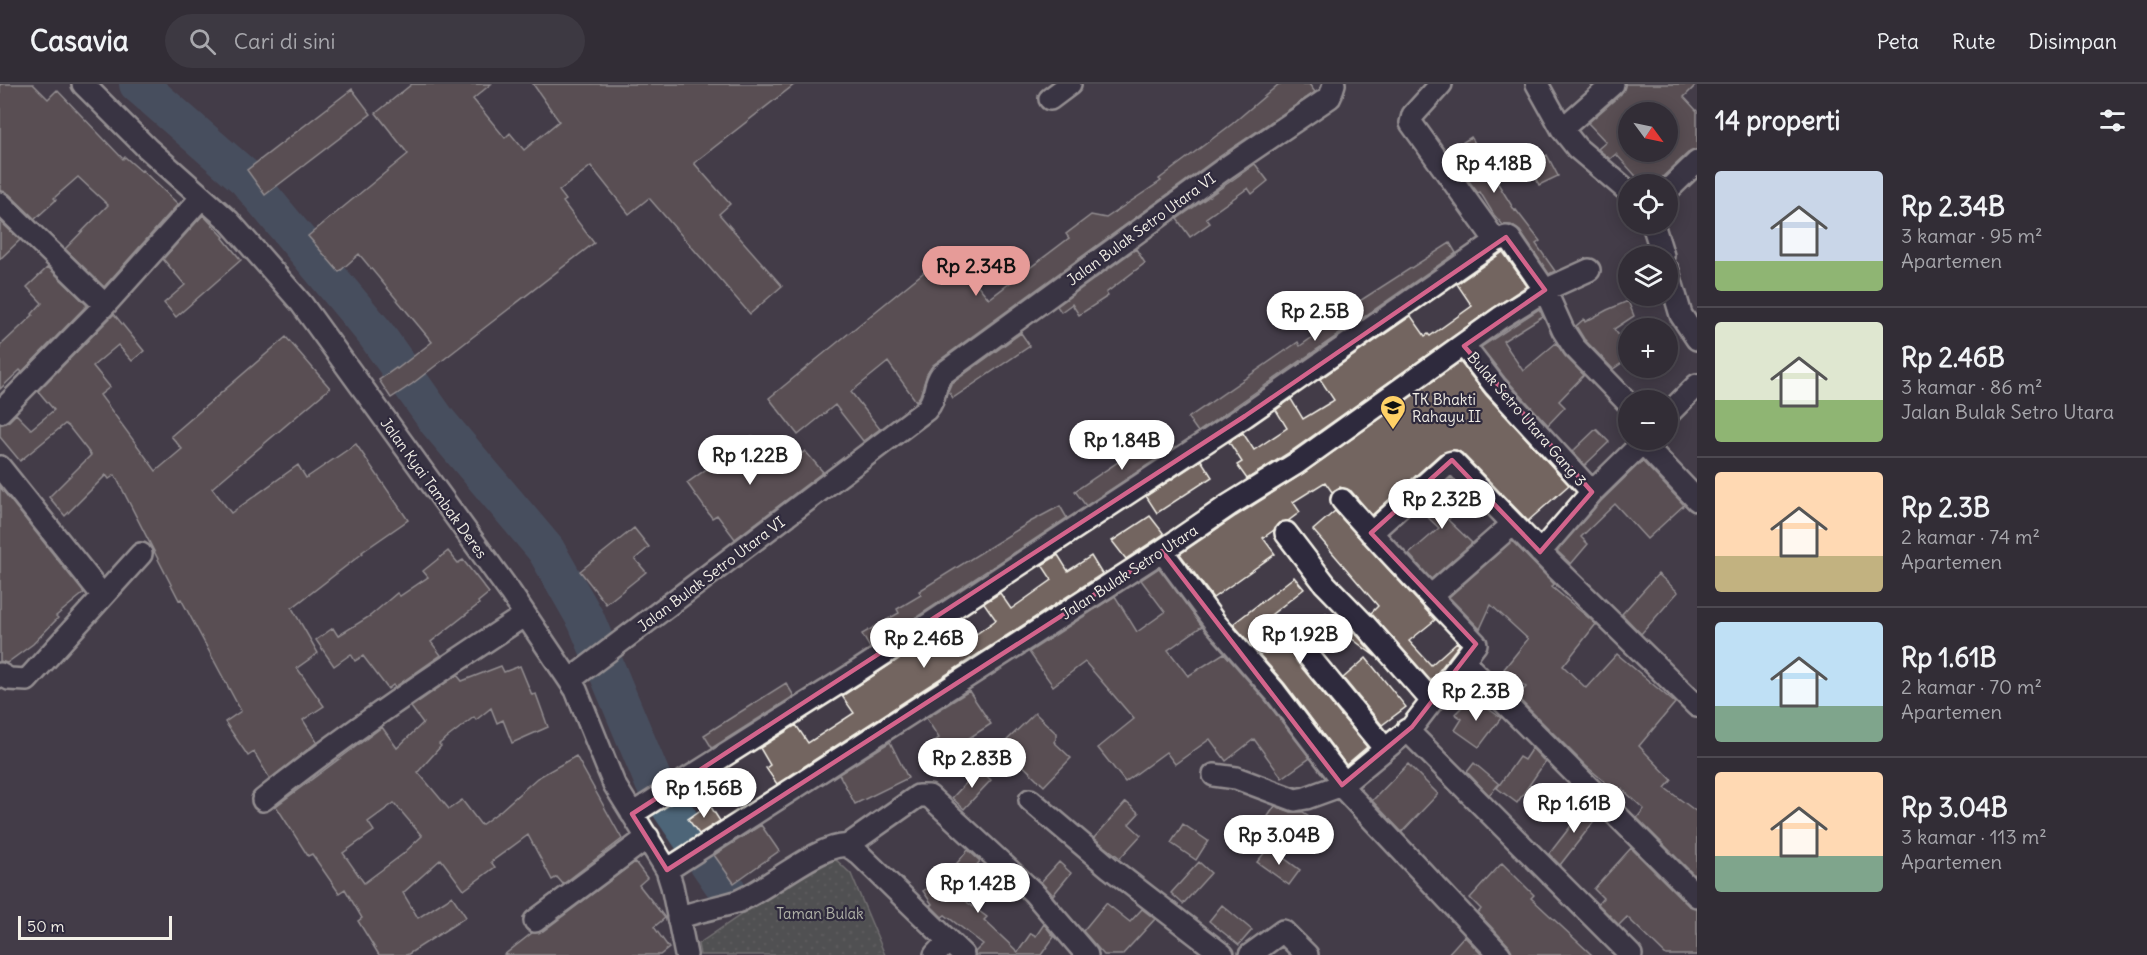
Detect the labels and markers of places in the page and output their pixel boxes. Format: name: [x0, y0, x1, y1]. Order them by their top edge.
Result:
pin: Rp 4.18B: [1432, 143, 1556, 194]
pin: Rp 2.34B: [914, 246, 1038, 297]
pin: Rp 2.5B: [1260, 291, 1370, 342]
place label: TK Bhakti Rahayu II: [1412, 390, 1481, 426]
school or university icon: TK Bhakti Rahayu II: [1378, 393, 1408, 431]
pin: Rp 1.84B: [1060, 420, 1184, 471]
pin: Rp 1.22B: [688, 435, 812, 486]
pin: Rp 2.32B: [1380, 479, 1504, 530]
pin: Rp 1.92B: [1238, 614, 1362, 665]
pin: Rp 2.46B: [862, 618, 986, 669]
pin: Rp 2.3B: [1421, 671, 1531, 722]
pin: Rp 2.83B: [910, 738, 1034, 789]
pin: Rp 1.56B: [642, 768, 766, 819]
pin: Rp 1.61B: [1512, 783, 1636, 834]
pin: Rp 3.04B: [1217, 815, 1341, 866]
pin: Rp 1.42B: [916, 863, 1040, 914]

